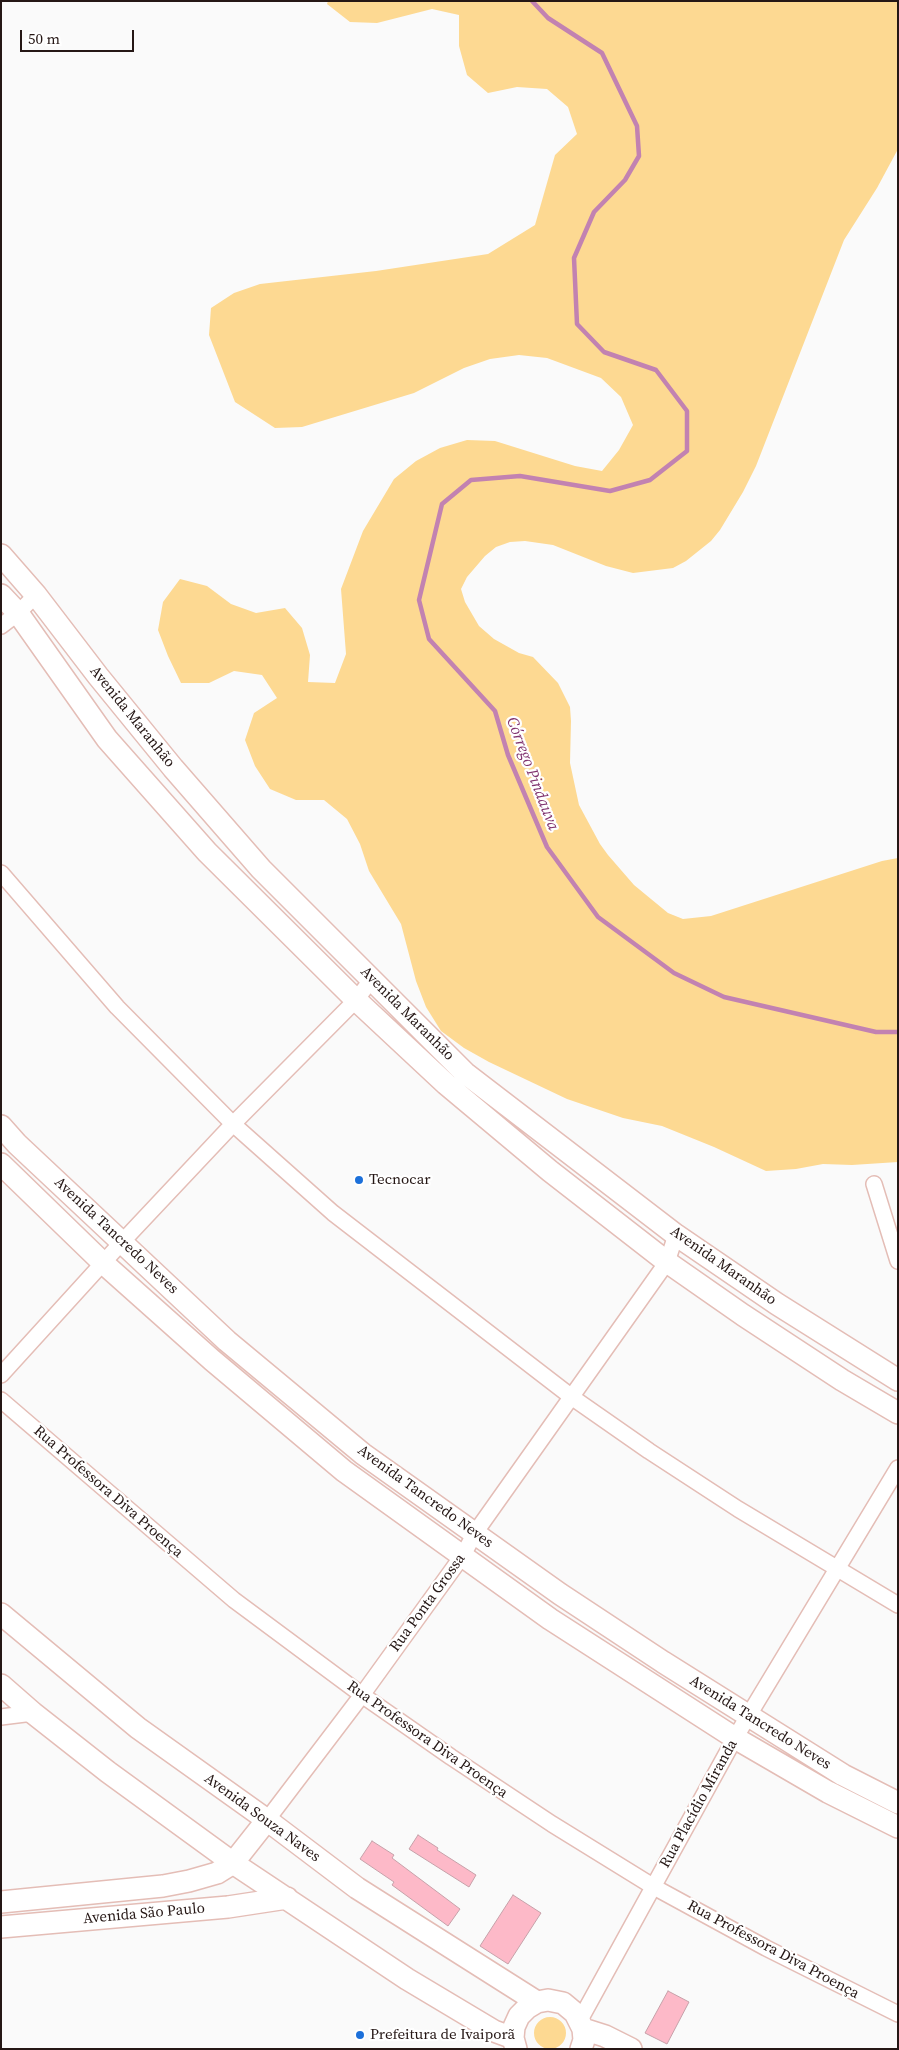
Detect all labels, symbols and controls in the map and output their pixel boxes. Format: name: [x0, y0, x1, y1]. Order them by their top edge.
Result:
scale bar: [22, 20, 136, 52]
text: 50 m: [28, 28, 60, 49]
street label: Avenida Maranhão: [86, 663, 178, 771]
water label: Córrego Pindauva: [502, 715, 562, 833]
street label: Avenida Maranhão: [356, 963, 458, 1065]
place label: Tecnocar: [369, 1171, 431, 1189]
street label: Avenida Tancredo Neves: [50, 1174, 182, 1298]
marker: Tecnocar: [353, 1174, 365, 1186]
street label: Avenida Maranhão: [666, 1223, 780, 1309]
street label: Rua Professora Diva Proença: [30, 1422, 186, 1562]
street label: Avenida Tancredo Neves: [354, 1442, 496, 1552]
street label: Rua Ponta Grossa: [386, 1551, 470, 1655]
street label: Avenida Tancredo Neves: [686, 1672, 834, 1774]
street label: Rua Professora Diva Proença: [343, 1678, 511, 1802]
street label: Rua Placídio Miranda: [656, 1737, 742, 1871]
street label: Avenida Souza Naves: [200, 1770, 324, 1866]
street label: Rua Professora Diva Proença: [684, 1897, 862, 2003]
street label: Avenida São Paulo: [82, 1900, 206, 1928]
place label: Prefeitura de Ivaiporã: [370, 2026, 515, 2044]
marker: Prefeitura de Ivaiporã: [354, 2029, 366, 2041]

